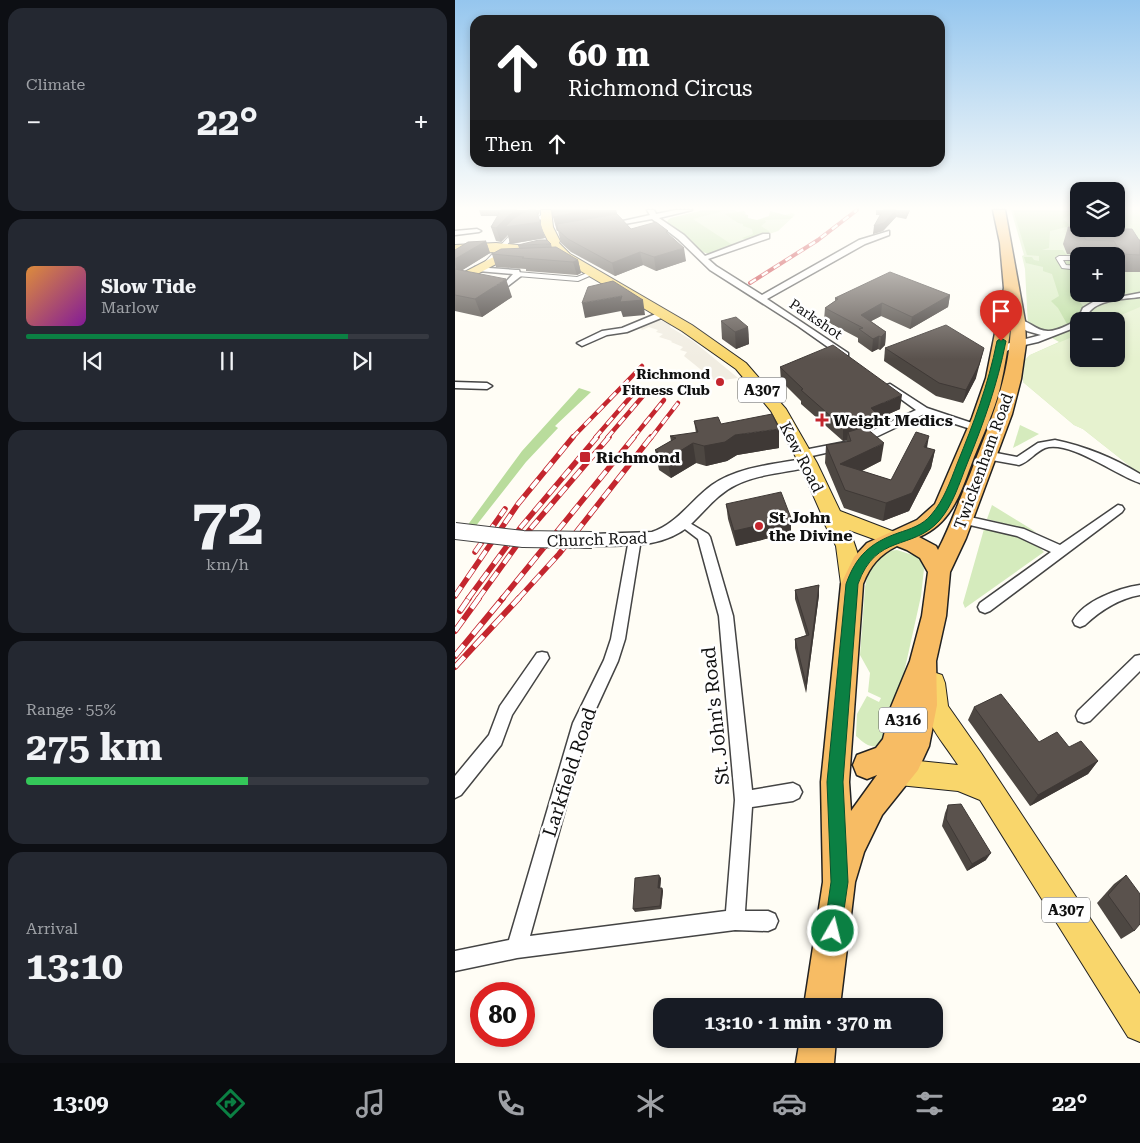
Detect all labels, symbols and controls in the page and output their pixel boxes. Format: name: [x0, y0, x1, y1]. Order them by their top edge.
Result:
text: 60 m: [568, 34, 650, 75]
icon: ahead: [485, 35, 550, 100]
text: Climate: [26, 75, 85, 94]
text: Richmond Circus: [568, 76, 753, 101]
text: 22°: [197, 100, 258, 144]
text: −: [26, 106, 42, 139]
text: +: [413, 106, 429, 139]
icon: ahead: [543, 130, 571, 158]
text: Then: [485, 133, 533, 156]
map controls: [1070, 182, 1125, 367]
button: layers: [1070, 182, 1125, 237]
button: +: [1070, 247, 1125, 302]
text: Slow Tide: [101, 275, 196, 298]
pin: [980, 290, 1022, 341]
street label: Parkshot: [787, 296, 845, 342]
icon: arrive: [987, 297, 1015, 325]
text: Marlow: [101, 298, 159, 317]
button: −: [1070, 312, 1125, 367]
icon: previous: [79, 347, 107, 375]
icon: pause: [213, 347, 241, 375]
icon: next: [348, 347, 376, 375]
place label: Richmond Fitness Club: [622, 366, 711, 398]
marker: Richmond Fitness Club: [714, 376, 726, 388]
road number: A307: [738, 378, 786, 402]
street label: Twickenham Road: [950, 391, 1017, 532]
place label: Weight Medics: [833, 411, 953, 430]
marker: Weight Medics: [815, 413, 829, 427]
street label: Kew Road: [776, 419, 827, 496]
place label: Richmond: [596, 448, 681, 467]
marker: Richmond: [578, 450, 592, 464]
text: 72: [191, 484, 264, 560]
place label: St John the Divine: [769, 508, 853, 545]
marker: St John the Divine: [753, 520, 765, 532]
street label: Church Road: [546, 528, 648, 551]
text: km/h: [206, 555, 249, 574]
street label: St. John's Road: [697, 646, 734, 786]
text: Range · 55%: [26, 700, 116, 719]
street label: Larkfield Road: [538, 705, 601, 840]
road number: A316: [879, 708, 927, 732]
text: 275 km: [26, 725, 162, 769]
road number: A307: [1042, 898, 1090, 922]
position arrow: [806, 904, 858, 956]
text: Arrival: [26, 919, 78, 938]
text: 13:10: [26, 944, 123, 988]
speed limit sign: 80: [470, 982, 535, 1047]
text: 13:10 · 1 min · 370 m: [704, 1011, 892, 1034]
icon: directions: [213, 1086, 248, 1121]
icon: music: [353, 1086, 388, 1121]
icon: phone: [493, 1086, 528, 1121]
icon: climate: [633, 1086, 668, 1121]
icon: car: [772, 1086, 807, 1121]
icon: filters: [912, 1086, 947, 1121]
text: 13:09: [52, 1091, 109, 1116]
text: 22°: [1052, 1091, 1088, 1116]

